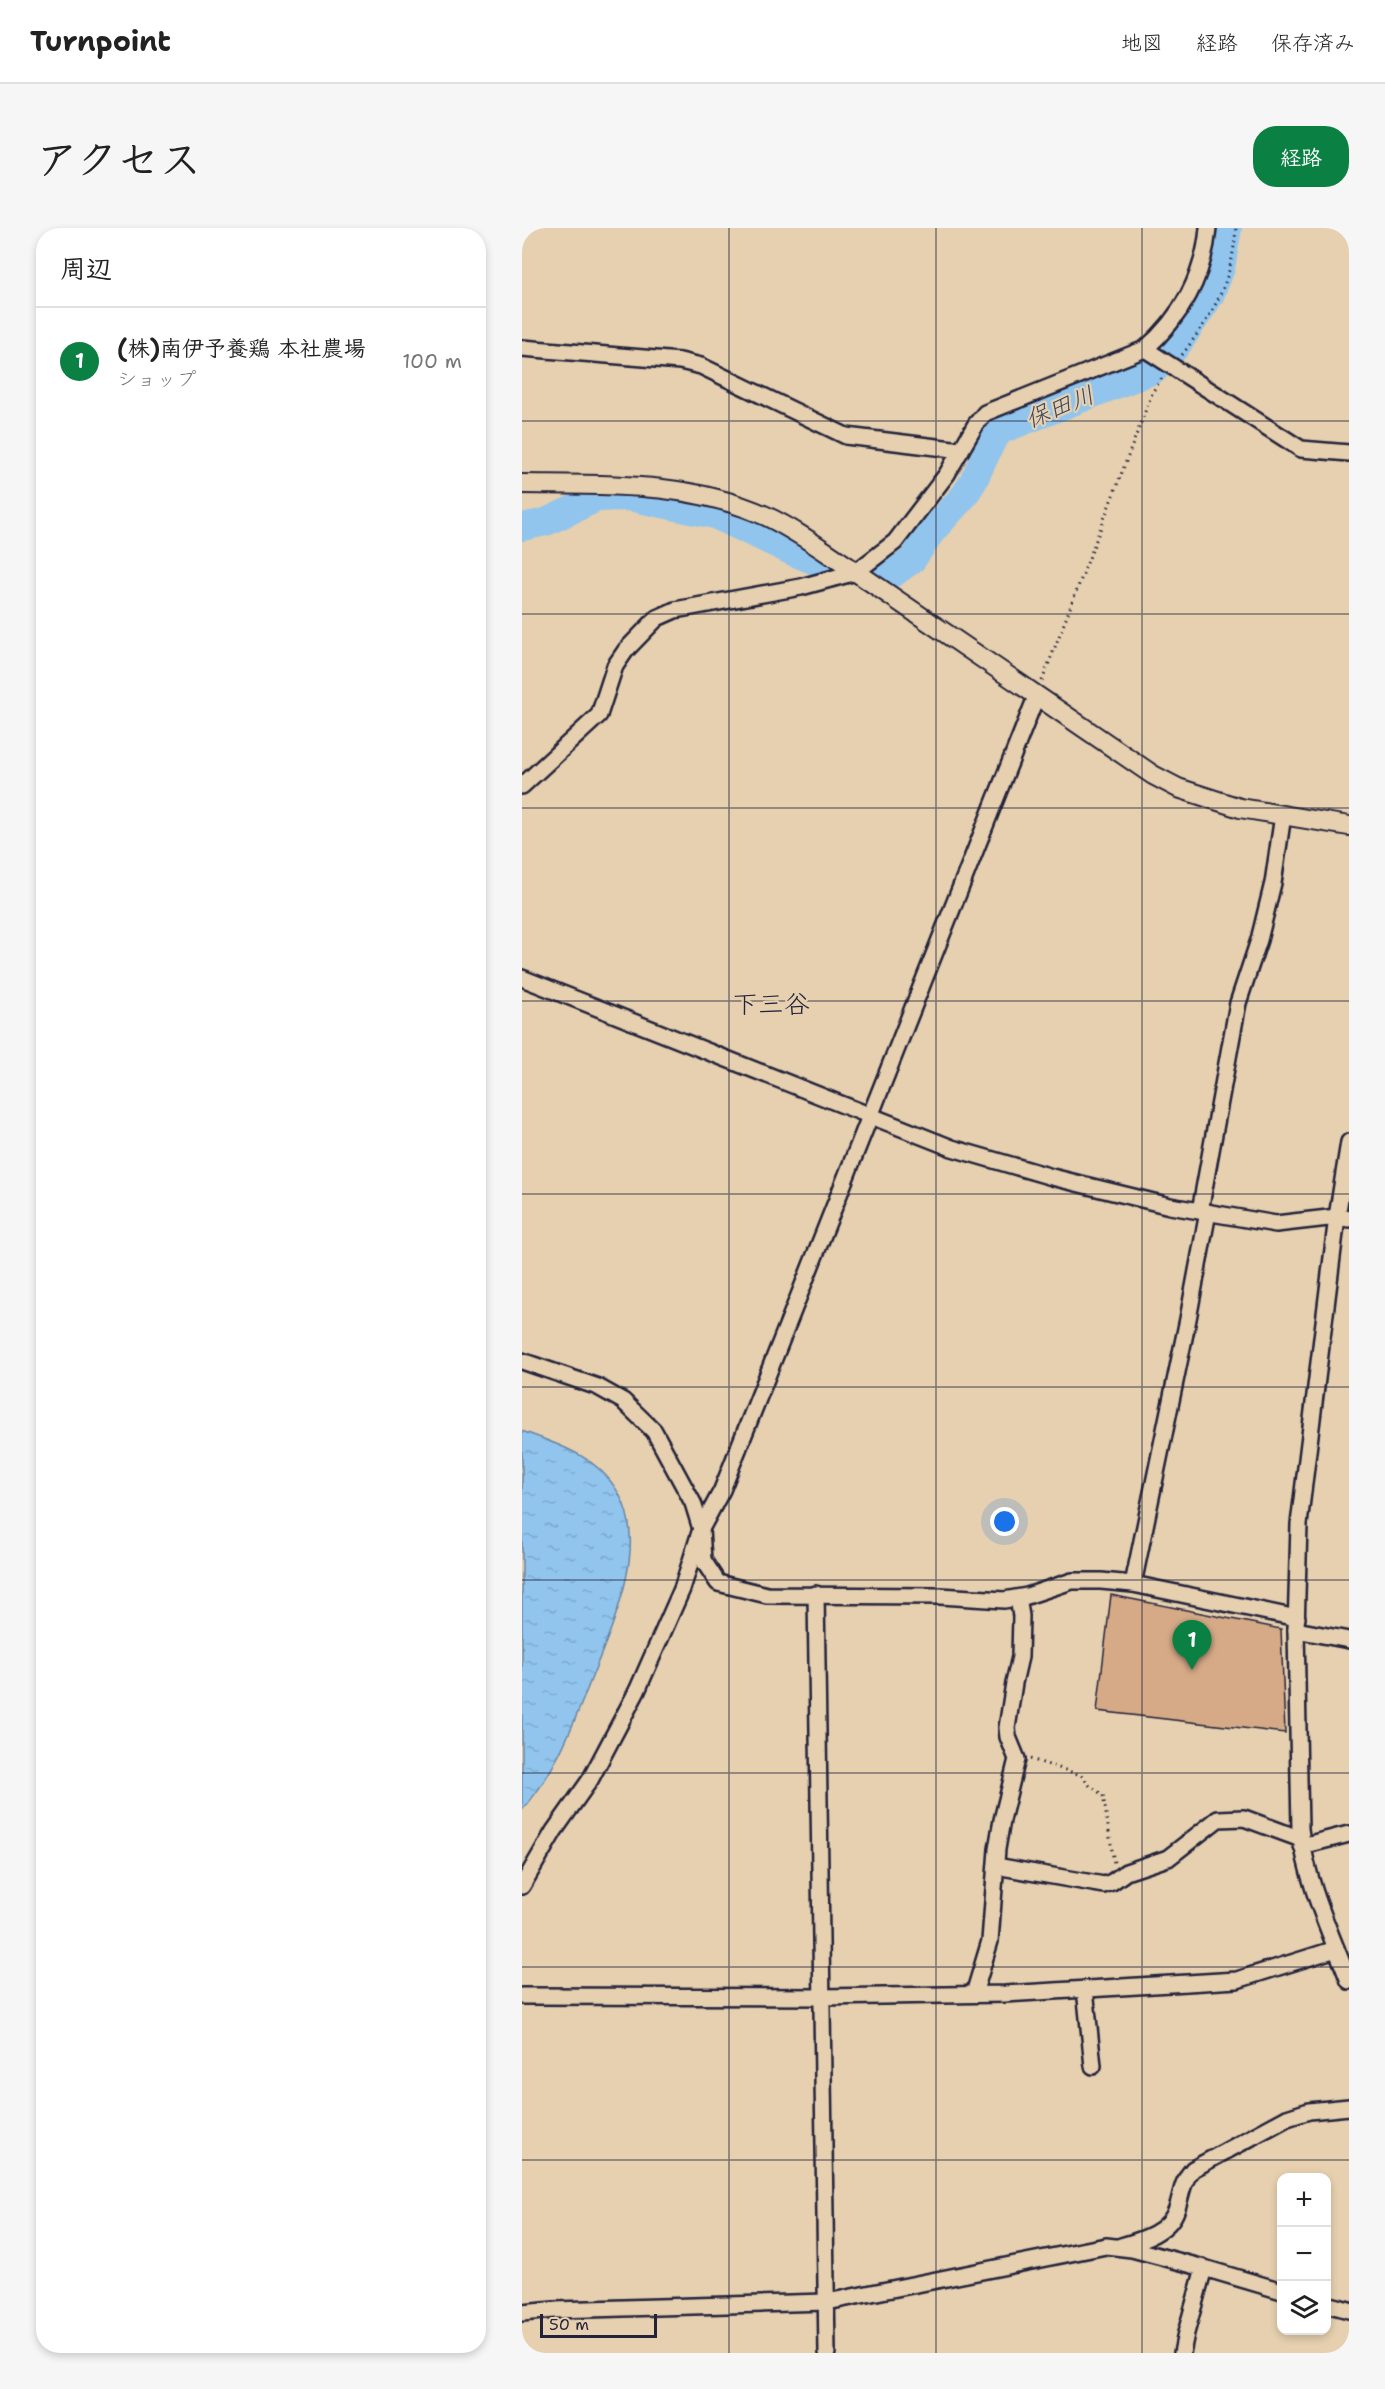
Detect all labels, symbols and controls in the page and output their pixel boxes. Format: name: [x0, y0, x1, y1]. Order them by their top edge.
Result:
text: Turnpoint: [30, 22, 171, 60]
text: 地図: [1121, 29, 1163, 57]
text: 経路: [1196, 29, 1238, 57]
text: 保存済み: [1271, 29, 1355, 57]
button: 経路: [1253, 126, 1349, 187]
text: アクセス: [36, 131, 201, 187]
text: 周辺: [60, 251, 112, 286]
text: (株)南伊予養鶏 本社農場: [117, 334, 366, 363]
text: 1: [75, 348, 84, 374]
text: 100 m: [402, 348, 462, 374]
text: ショップ: [117, 366, 196, 392]
water label: 保田川: [1021, 379, 1099, 435]
district label: 下三谷: [732, 986, 810, 1021]
your location: [990, 1507, 1019, 1536]
pin: 1: [1172, 1620, 1212, 1670]
map controls: [1277, 2173, 1331, 2335]
button: +: [1277, 2173, 1331, 2227]
button: −: [1277, 2227, 1331, 2281]
button: layers: [1277, 2281, 1331, 2335]
scale bar: [540, 2311, 657, 2338]
text: 50 m: [549, 2314, 589, 2335]

